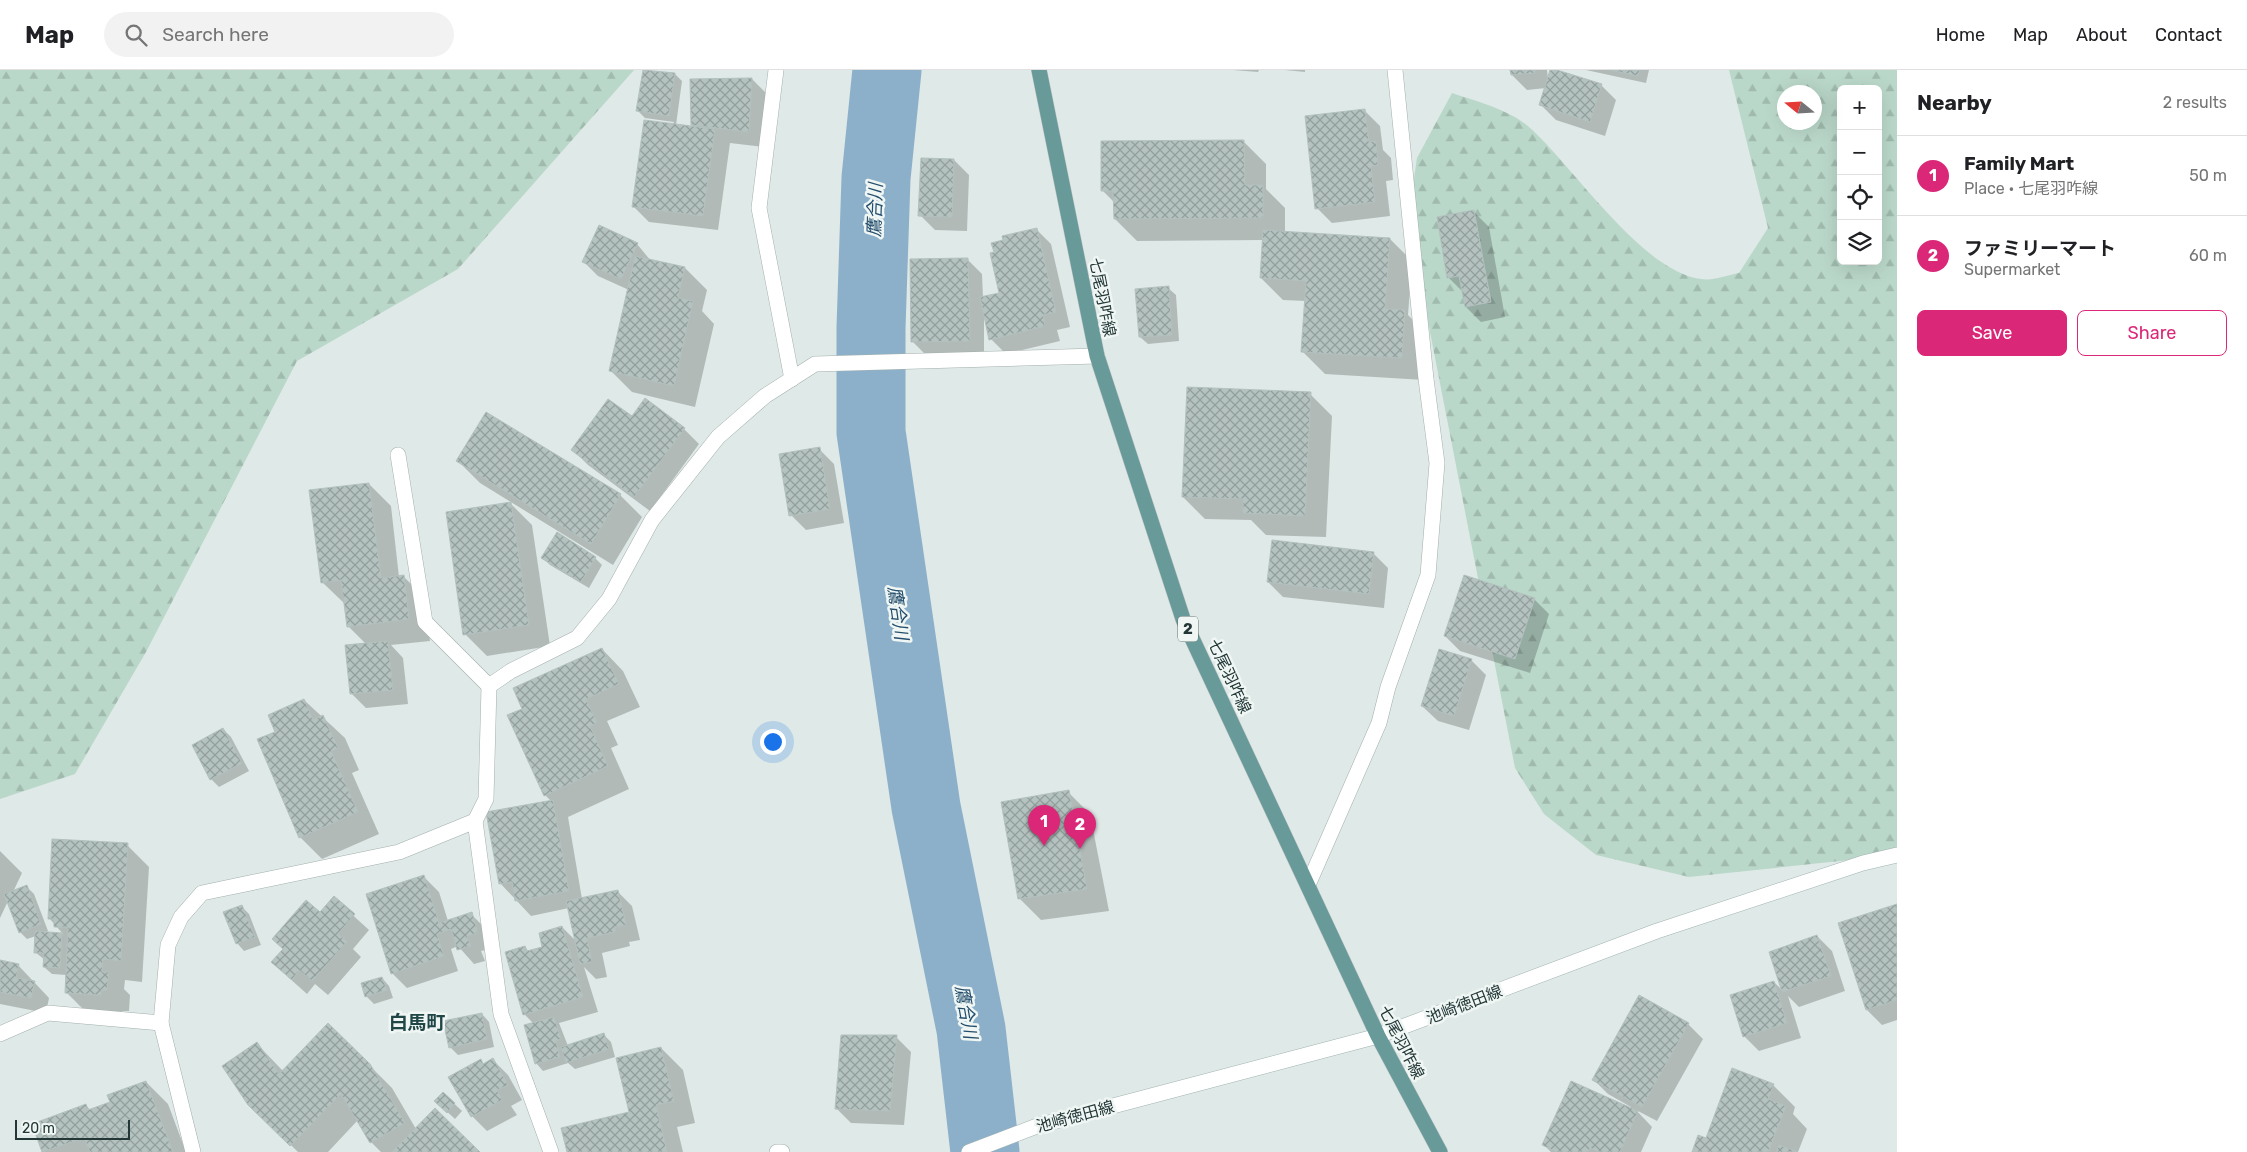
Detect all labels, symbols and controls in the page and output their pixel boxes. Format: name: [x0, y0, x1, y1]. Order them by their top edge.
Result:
search box: [104, 12, 454, 57]
text: Map: [25, 21, 74, 49]
icon: search: [122, 21, 150, 49]
text: Search here: [162, 23, 269, 46]
text: Home: [1936, 24, 1985, 46]
text: Map: [2013, 24, 2048, 46]
text: About: [2076, 24, 2127, 46]
text: Contact: [2155, 24, 2222, 46]
north arrow: [1777, 85, 1822, 130]
map controls: [1837, 85, 1882, 265]
button: +: [1837, 85, 1882, 130]
text: Nearby: [1917, 90, 1992, 115]
text: 2 results: [2163, 93, 2227, 112]
button: −: [1837, 130, 1882, 175]
text: Family Mart: [1964, 152, 2074, 175]
text: 1: [1929, 166, 1937, 185]
text: 50 m: [2189, 166, 2227, 185]
button: locate: [1837, 175, 1882, 220]
text: Place · 七尾羽咋線: [1964, 179, 2098, 198]
water label: 鷹合川: [863, 181, 887, 237]
button: layers: [1837, 220, 1882, 265]
text: ファミリーマート: [1964, 237, 2116, 260]
text: 2: [1928, 246, 1938, 265]
text: 60 m: [2189, 246, 2227, 265]
street label: 七尾羽咋線: [1086, 256, 1119, 338]
text: Supermarket: [1964, 260, 2060, 279]
button: Save: [1917, 310, 2067, 356]
button: Share: [2077, 310, 2227, 356]
water label: 鷹合川: [883, 585, 913, 643]
road number: 2: [1178, 616, 1198, 642]
street label: 七尾羽咋線: [1204, 636, 1255, 716]
your location: [760, 729, 786, 755]
pin: 1: [1028, 805, 1060, 846]
pin: 2: [1064, 808, 1096, 849]
street label: 池崎徳田線: [1423, 981, 1505, 1028]
water label: 鷹合川: [950, 984, 982, 1042]
street label: 七尾羽咋線: [1375, 1002, 1428, 1082]
district label: 白馬町: [388, 1011, 446, 1034]
street label: 池崎徳田線: [1034, 1097, 1116, 1136]
scale bar: [15, 1117, 130, 1140]
text: 20 m: [22, 1120, 55, 1137]

